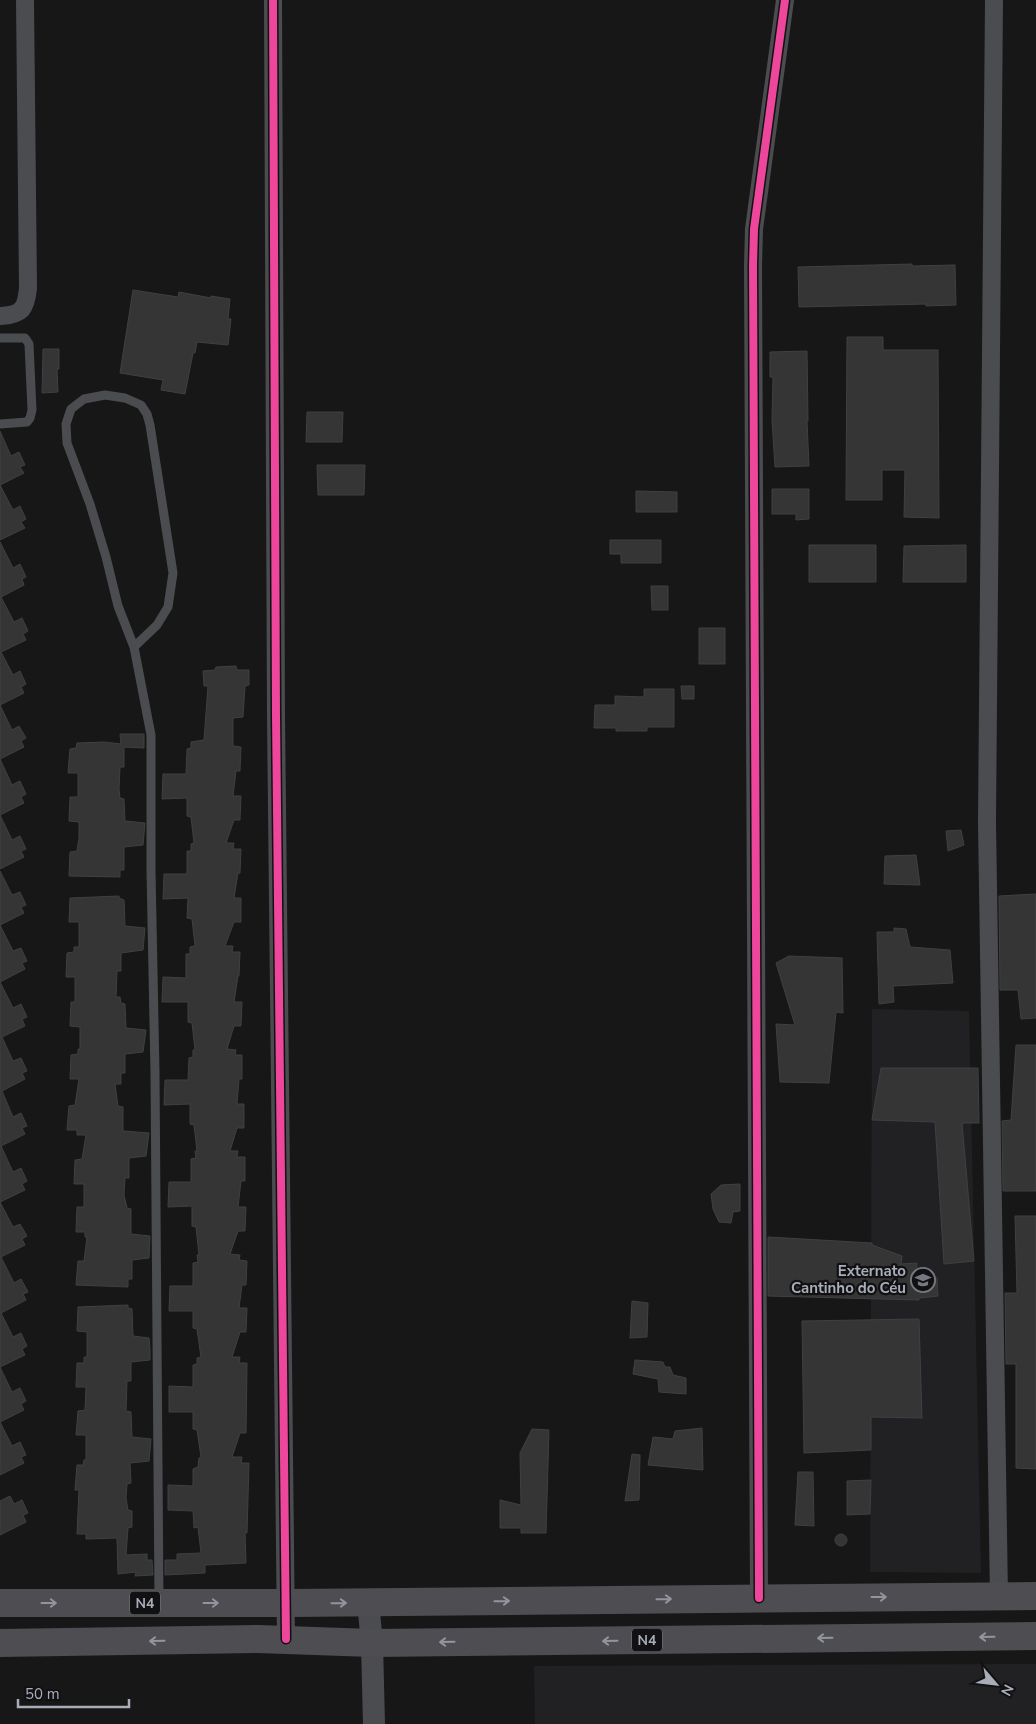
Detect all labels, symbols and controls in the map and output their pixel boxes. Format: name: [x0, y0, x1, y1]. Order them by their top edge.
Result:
place label: Externato Cantinho do Céu: [791, 1261, 906, 1298]
school or university icon: Externato Cantinho do Céu: [910, 1267, 936, 1293]
road number: N4: [130, 1592, 160, 1615]
one-way arrow: [871, 1592, 887, 1602]
one-way arrow: [656, 1594, 672, 1604]
one-way arrow: [494, 1596, 510, 1606]
one-way arrow: [40, 1598, 56, 1608]
one-way arrow: [202, 1598, 219, 1608]
one-way arrow: [331, 1598, 347, 1607]
road number: N4: [632, 1628, 662, 1652]
one-way arrow: [980, 1632, 996, 1642]
one-way arrow: [817, 1634, 833, 1643]
one-way arrow: [149, 1636, 165, 1645]
one-way arrow: [602, 1636, 618, 1646]
one-way arrow: [440, 1637, 456, 1647]
north arrow: [971, 1659, 1021, 1709]
scale bar: [18, 1676, 129, 1708]
text: N: [996, 1681, 1018, 1699]
text: 50 m: [25, 1684, 60, 1704]

